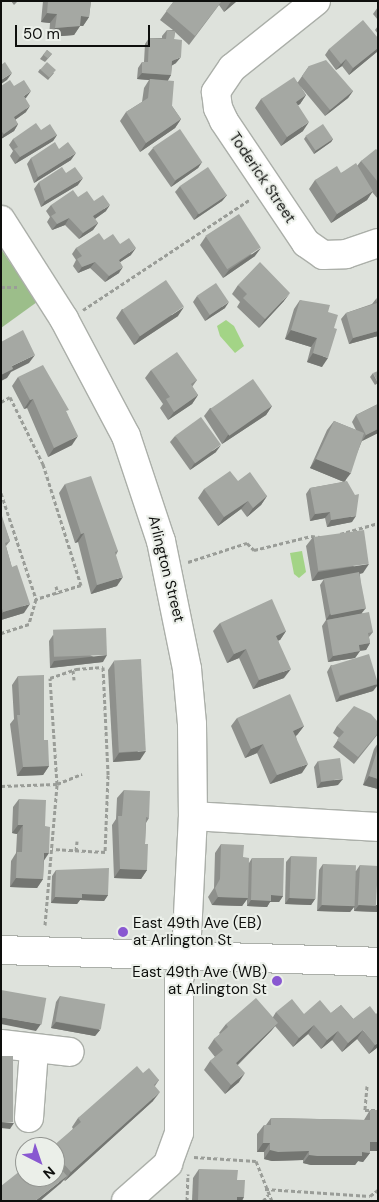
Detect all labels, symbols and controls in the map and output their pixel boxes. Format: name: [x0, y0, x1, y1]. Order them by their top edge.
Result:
scale bar: [18, 15, 152, 47]
text: 50 m: [23, 24, 60, 44]
street label: Toderick Street: [225, 129, 299, 227]
street label: Arlington Street: [144, 514, 188, 624]
place label: East 49th Ave (EB) at Arlington St: [133, 914, 262, 949]
marker: East 49th Ave (EB) at Arlington St: [117, 926, 129, 938]
place label: East 49th Ave (WB) at Arlington St: [132, 963, 267, 998]
marker: East 49th Ave (WB) at Arlington St: [271, 975, 283, 987]
north arrow: [15, 1137, 65, 1187]
text: N: [39, 1162, 59, 1183]

